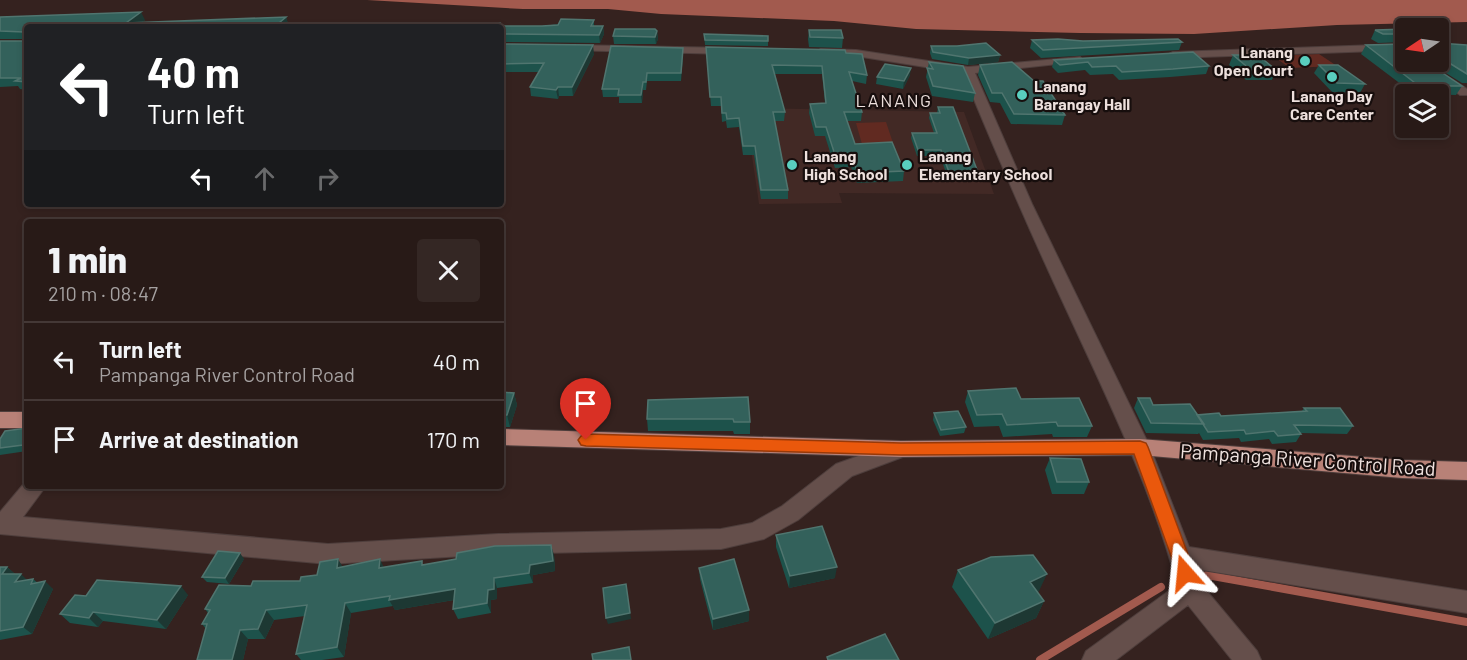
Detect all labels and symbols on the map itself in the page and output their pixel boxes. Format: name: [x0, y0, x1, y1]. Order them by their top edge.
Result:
north arrow: [1395, 18, 1449, 72]
place label: Lanang Open Court: [1214, 42, 1293, 79]
marker: Lanang Open Court: [1298, 54, 1312, 68]
marker: Lanang Day Care Center: [1325, 70, 1339, 84]
place label: Lanang Barangay Hall: [1034, 76, 1130, 113]
place label: Lanang Day Care Center: [1290, 86, 1374, 123]
marker: Lanang Barangay Hall: [1015, 88, 1029, 102]
district label: LANANG: [855, 89, 933, 111]
place label: Lanang High School: [804, 146, 888, 183]
place label: Lanang Elementary School: [919, 146, 1053, 183]
marker: Lanang High School: [785, 158, 799, 172]
marker: Lanang Elementary School: [900, 158, 914, 172]
pin: [560, 378, 611, 440]
street label: Pampanga River Control Road: [1180, 438, 1437, 480]
position arrow: [1153, 541, 1217, 605]

